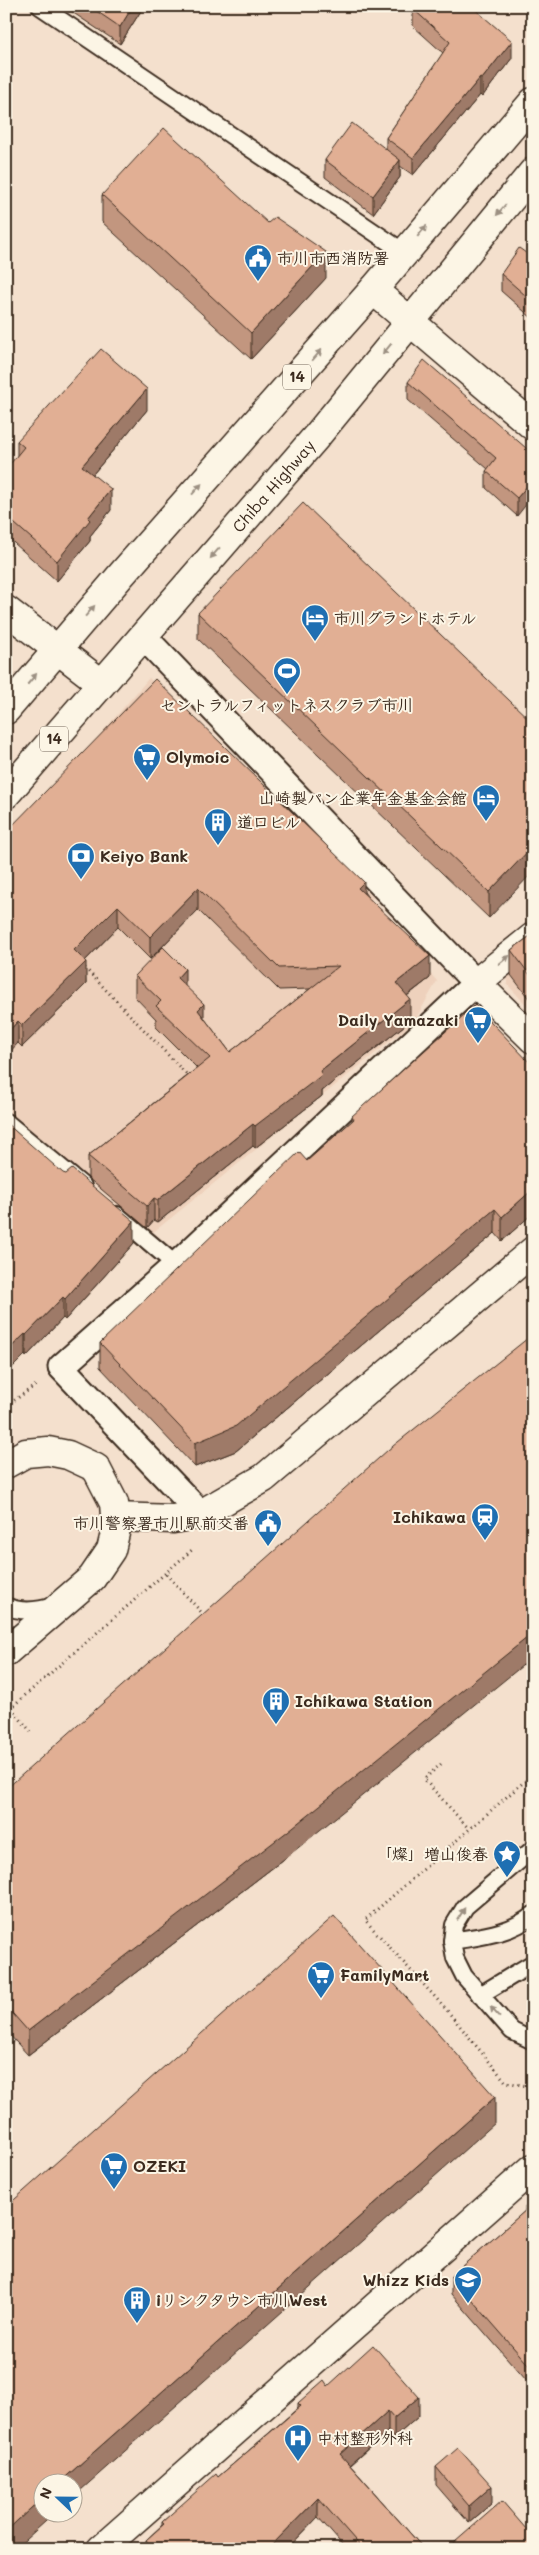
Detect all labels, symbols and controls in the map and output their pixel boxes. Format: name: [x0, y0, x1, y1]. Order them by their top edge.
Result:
one-way arrow: [496, 203, 507, 216]
one-way arrow: [417, 225, 428, 238]
public building icon: 市川市西消防署: [243, 243, 273, 282]
place label: 市川市西消防署: [277, 247, 389, 268]
one-way arrow: [382, 342, 393, 355]
one-way arrow: [311, 349, 322, 362]
road number: 14: [283, 364, 311, 390]
street label: Chiba Highway: [227, 435, 319, 536]
one-way arrow: [191, 484, 203, 496]
one-way arrow: [209, 546, 220, 559]
hotel icon: 市川グランドホテル: [300, 603, 330, 642]
one-way arrow: [84, 605, 95, 618]
place label: 市川グランドホテル: [334, 607, 477, 628]
sports icon: セントラルフィットネスクラブ市川: [272, 656, 302, 695]
one-way arrow: [26, 673, 37, 685]
place label: セントラルフィットネスクラブ市川: [160, 694, 414, 715]
road number: 14: [40, 726, 68, 752]
supermarket icon: Olymoic: [132, 742, 162, 781]
place label: Olymoic: [166, 746, 229, 767]
hotel icon: 山崎製パン企業年金基金会館: [471, 783, 501, 822]
place label: 山崎製パン企業年金基金会館: [259, 787, 467, 808]
building icon: 道口ビル: [203, 807, 233, 846]
place label: 道口ビル: [237, 811, 301, 832]
bank icon: Keiyo Bank: [66, 841, 96, 880]
place label: Keiyo Bank: [100, 845, 188, 866]
one-way arrow: [498, 954, 511, 965]
supermarket icon: Daily Yamazaki: [463, 1005, 493, 1044]
place label: Daily Yamazaki: [338, 1009, 459, 1030]
station icon: Ichikawa: [470, 1502, 500, 1541]
place label: Ichikawa: [393, 1506, 466, 1527]
public building icon: 市川警察署市川駅前交番: [253, 1508, 283, 1547]
place label: 市川警察署市川駅前交番: [73, 1512, 249, 1533]
building icon: Ichikawa Station: [261, 1686, 291, 1725]
place label: Ichikawa Station: [295, 1690, 432, 1711]
place icon: 「燦」増山俊春: [492, 1839, 522, 1878]
place label: 「燦」増山俊春: [376, 1843, 488, 1864]
one-way arrow: [457, 1907, 466, 1920]
supermarket icon: FamilyMart: [306, 1960, 336, 1999]
place label: FamilyMart: [340, 1964, 429, 1985]
one-way arrow: [489, 2006, 501, 2018]
supermarket icon: OZEKI: [99, 2151, 129, 2190]
place label: OZEKI: [133, 2155, 186, 2176]
school or university icon: Whizz Kids: [453, 2265, 483, 2304]
place label: Whizz Kids: [363, 2269, 449, 2290]
building icon: iリンクタウン市川West: [122, 2285, 152, 2324]
place label: iリンクタウン市川West: [156, 2289, 327, 2310]
hospital icon: 中村整形外科: [283, 2423, 313, 2462]
place label: 中村整形外科: [317, 2427, 413, 2448]
north arrow: [32, 2472, 82, 2522]
text: N: [35, 2484, 56, 2501]

